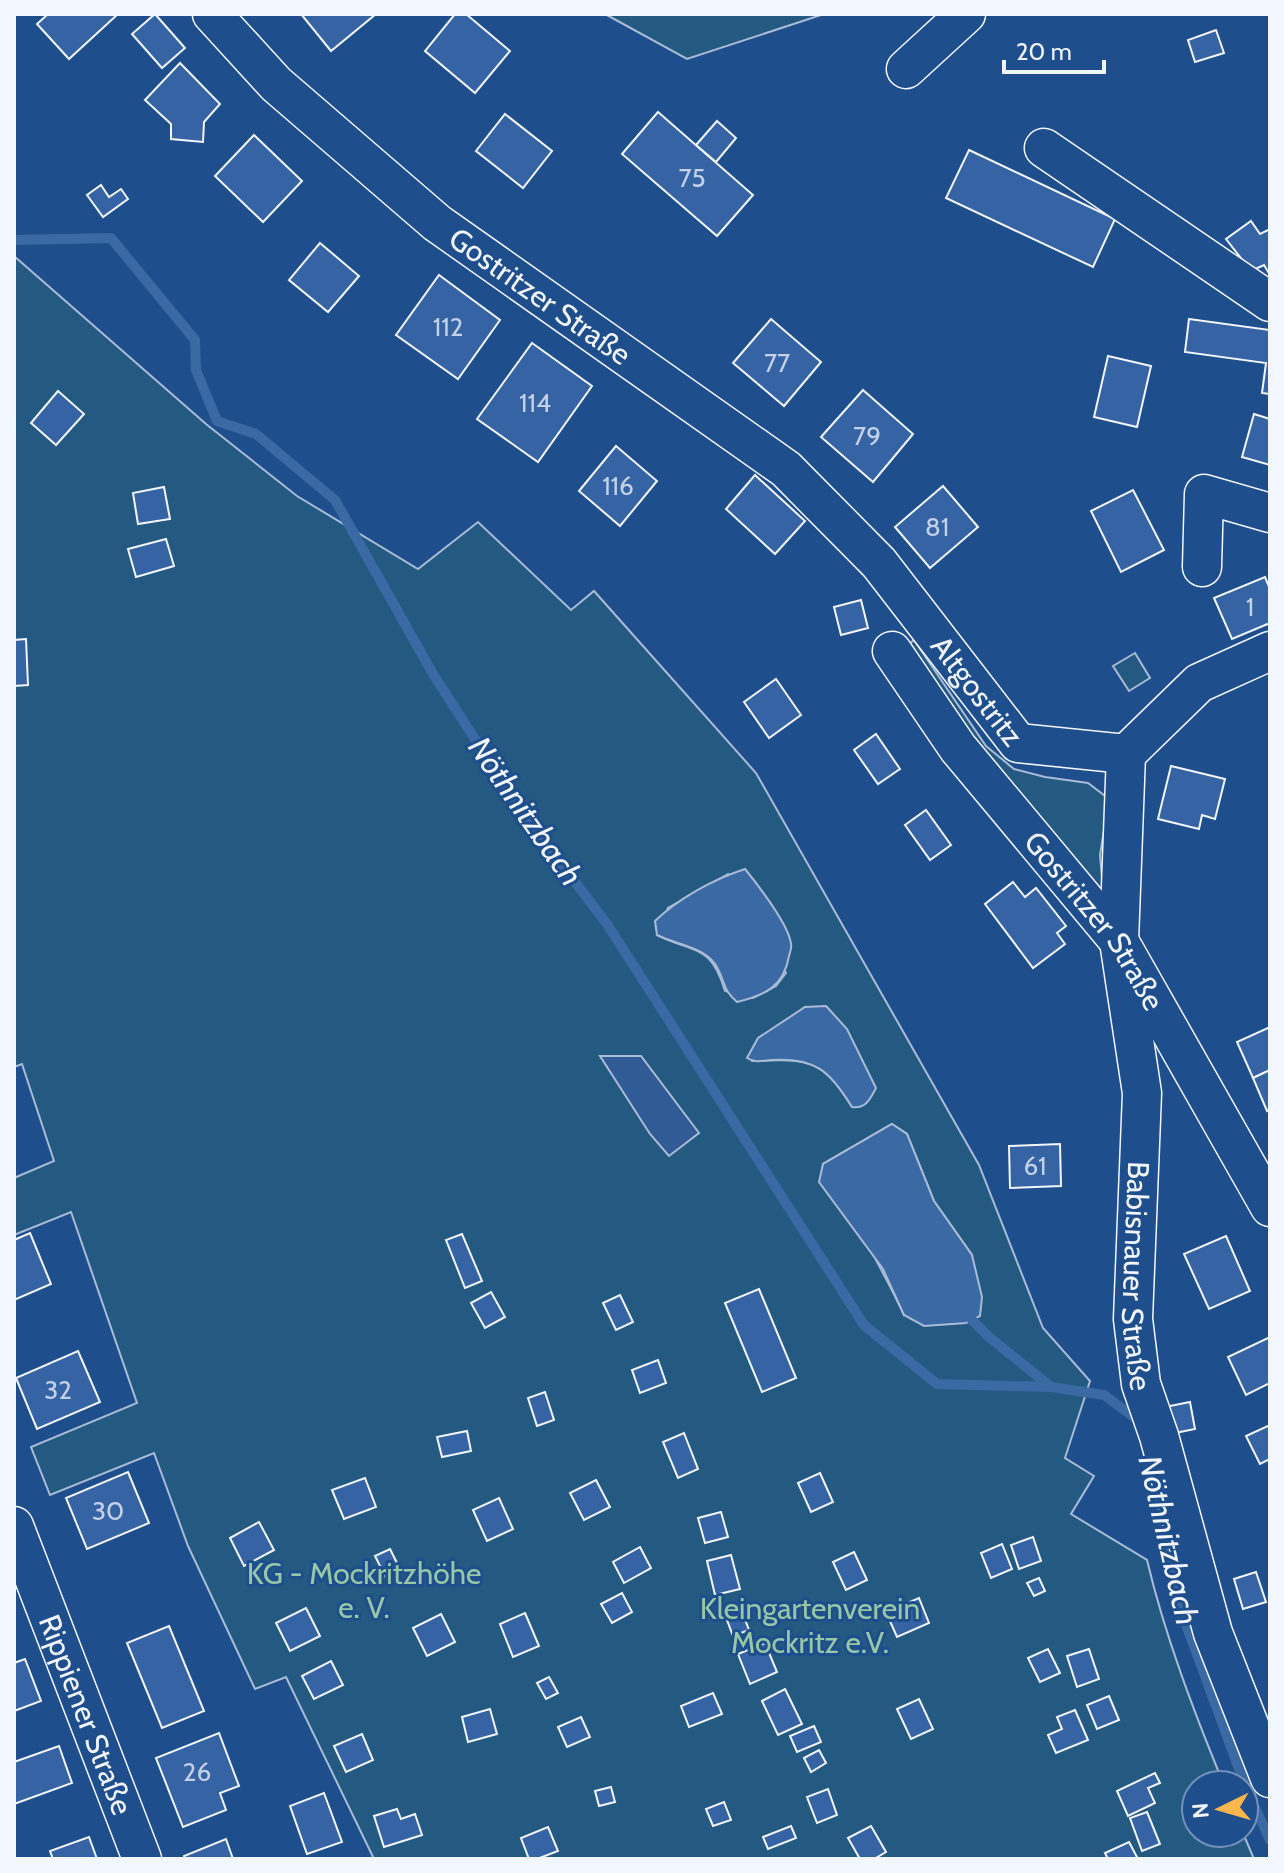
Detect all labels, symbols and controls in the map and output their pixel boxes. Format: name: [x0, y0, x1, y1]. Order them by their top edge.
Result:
scale bar: [1004, 24, 1104, 74]
text: 20 m: [1016, 37, 1072, 66]
house number: 75: [678, 162, 706, 194]
street label: Gostritzer Straße: [442, 219, 638, 373]
house number: 112: [433, 311, 463, 343]
house number: 77: [764, 347, 790, 379]
house number: 114: [519, 387, 551, 419]
house number: 79: [853, 420, 881, 452]
house number: 116: [602, 470, 634, 502]
house number: 81: [925, 511, 949, 543]
house number: 1: [1246, 591, 1254, 623]
street label: Altgostritz: [923, 628, 1032, 753]
water label: Nöthnitzbach: [460, 729, 592, 893]
street label: Gostritzer Straße: [1017, 823, 1173, 1016]
house number: 61: [1023, 1150, 1047, 1182]
street label: Babisnauer Straße: [1114, 1160, 1160, 1393]
house number: 32: [44, 1374, 72, 1406]
water label: Nöthnitzbach: [1131, 1451, 1207, 1629]
house number: 30: [92, 1495, 124, 1527]
park label: KG - Mockritzhöhe e. V.: [247, 1555, 481, 1626]
park label: Kleingartenverein Mockritz e.V.: [700, 1590, 920, 1661]
street label: Rippiener Straße: [31, 1609, 142, 1820]
house number: 26: [183, 1756, 211, 1788]
north arrow: [1180, 1769, 1260, 1849]
text: N: [1186, 1802, 1215, 1820]

